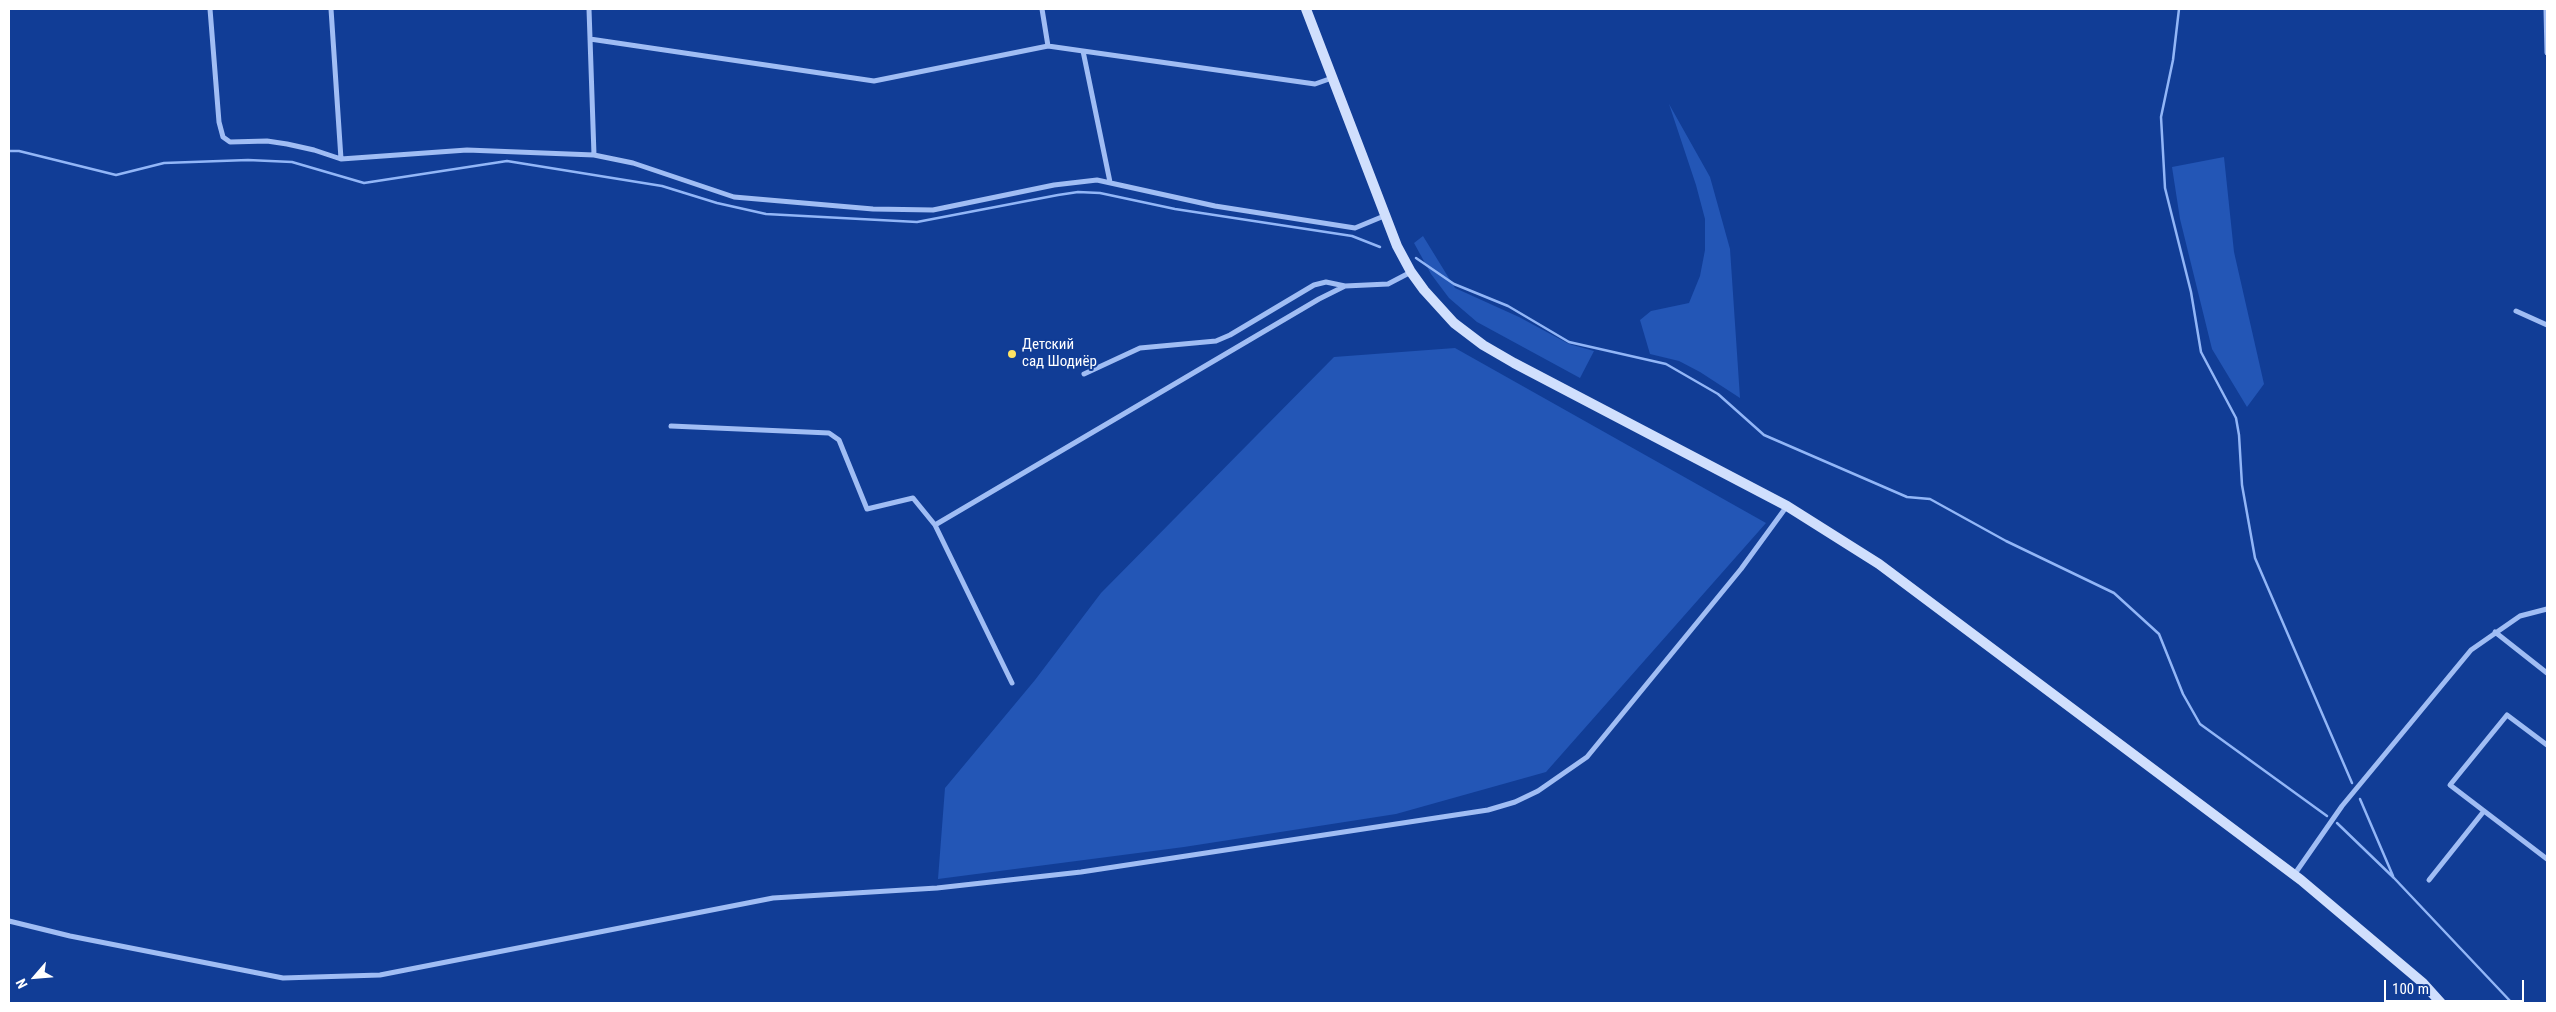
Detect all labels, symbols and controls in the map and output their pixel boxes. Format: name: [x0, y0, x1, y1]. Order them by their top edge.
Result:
place label: Детский сад Шодиёр: [1022, 336, 1097, 371]
marker: Детский сад Шодиёр: [1006, 348, 1018, 360]
north arrow: [10, 952, 60, 1002]
scale bar: [2386, 970, 2526, 1002]
text: N: [13, 976, 31, 991]
text: 100 m: [2392, 980, 2429, 998]

